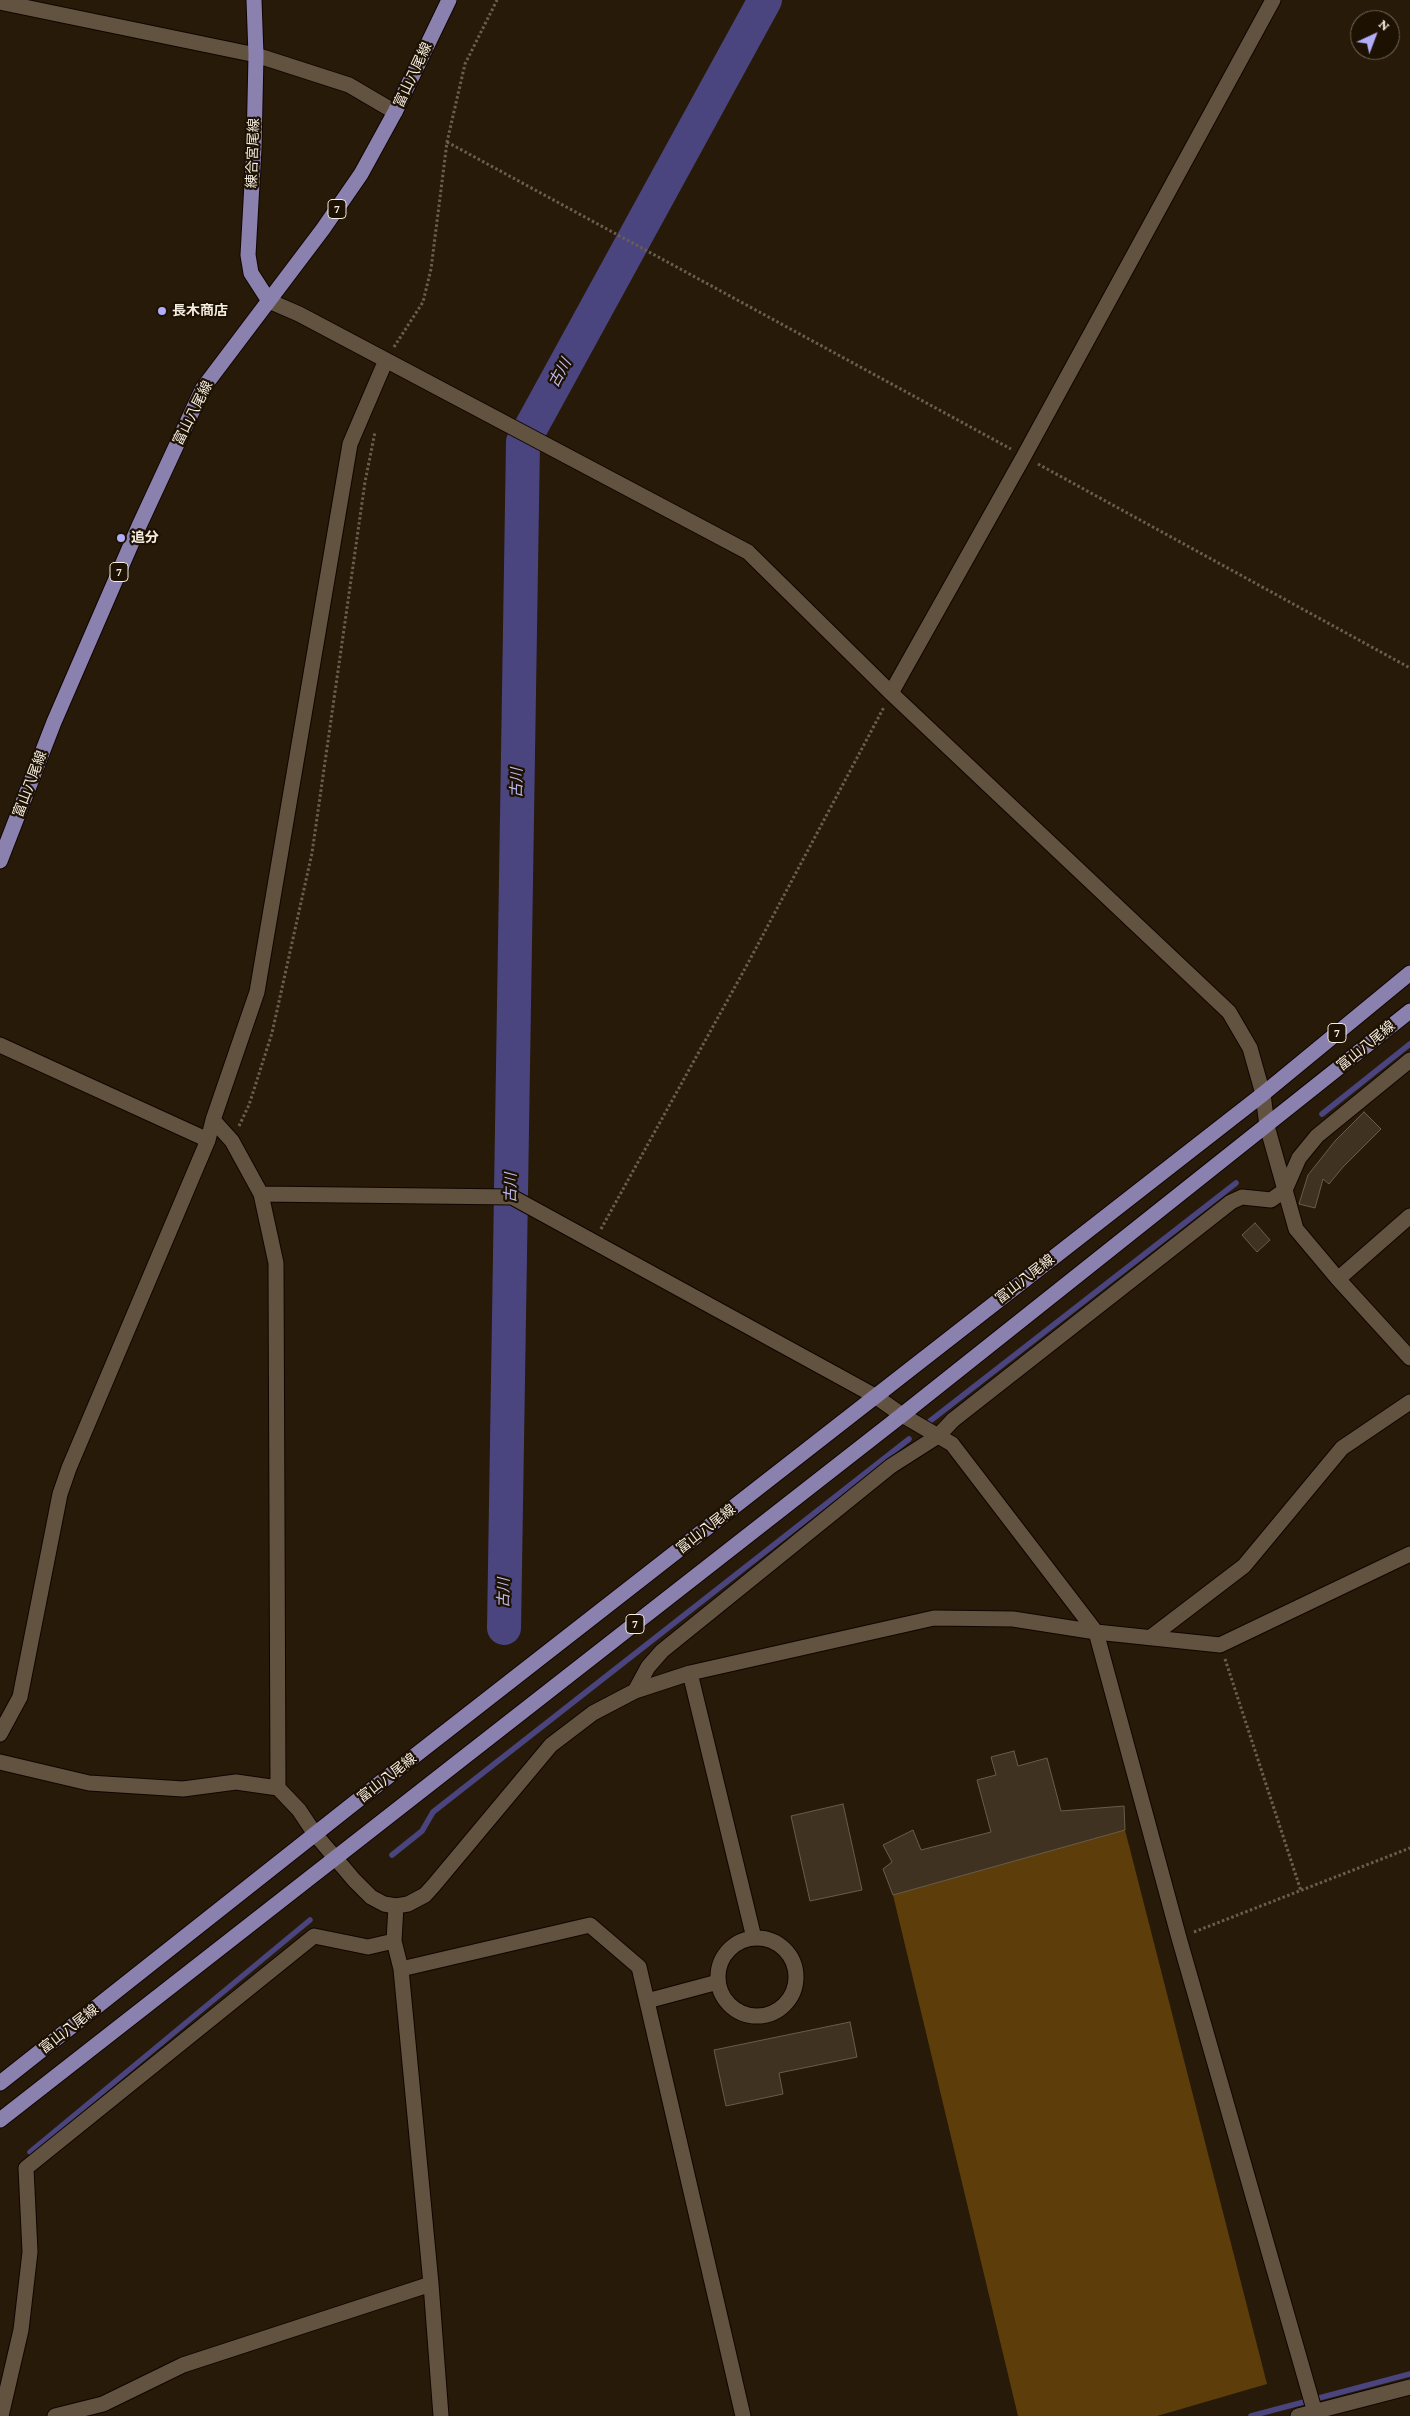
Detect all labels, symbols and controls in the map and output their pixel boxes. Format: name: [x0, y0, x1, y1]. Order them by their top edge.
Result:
north arrow: [1350, 10, 1400, 60]
text: N: [1376, 16, 1393, 34]
street label: 富山八尾線: [391, 40, 435, 110]
street label: 練合宮尾線: [243, 118, 263, 188]
road number: 7: [328, 200, 346, 218]
place label: 長木商店: [172, 303, 228, 319]
marker: 長木商店: [156, 305, 168, 317]
water label: 古川: [545, 356, 575, 390]
street label: 富山八尾線: [170, 378, 216, 448]
place label: 追分: [131, 530, 159, 546]
marker: 追分: [115, 532, 127, 544]
road number: 7: [110, 562, 128, 582]
street label: 富山八尾線: [10, 748, 50, 820]
water label: 古川: [508, 768, 526, 798]
street label: 富山八尾線: [1334, 1017, 1398, 1075]
road number: 7: [1328, 1024, 1346, 1042]
water label: 古川: [502, 1173, 520, 1203]
street label: 富山八尾線: [992, 1251, 1058, 1307]
street label: 富山八尾線: [673, 1501, 739, 1557]
water label: 古川: [495, 1578, 513, 1608]
road number: 7: [626, 1615, 644, 1634]
street label: 富山八尾線: [354, 1750, 420, 1806]
street label: 富山八尾線: [36, 2001, 102, 2057]

